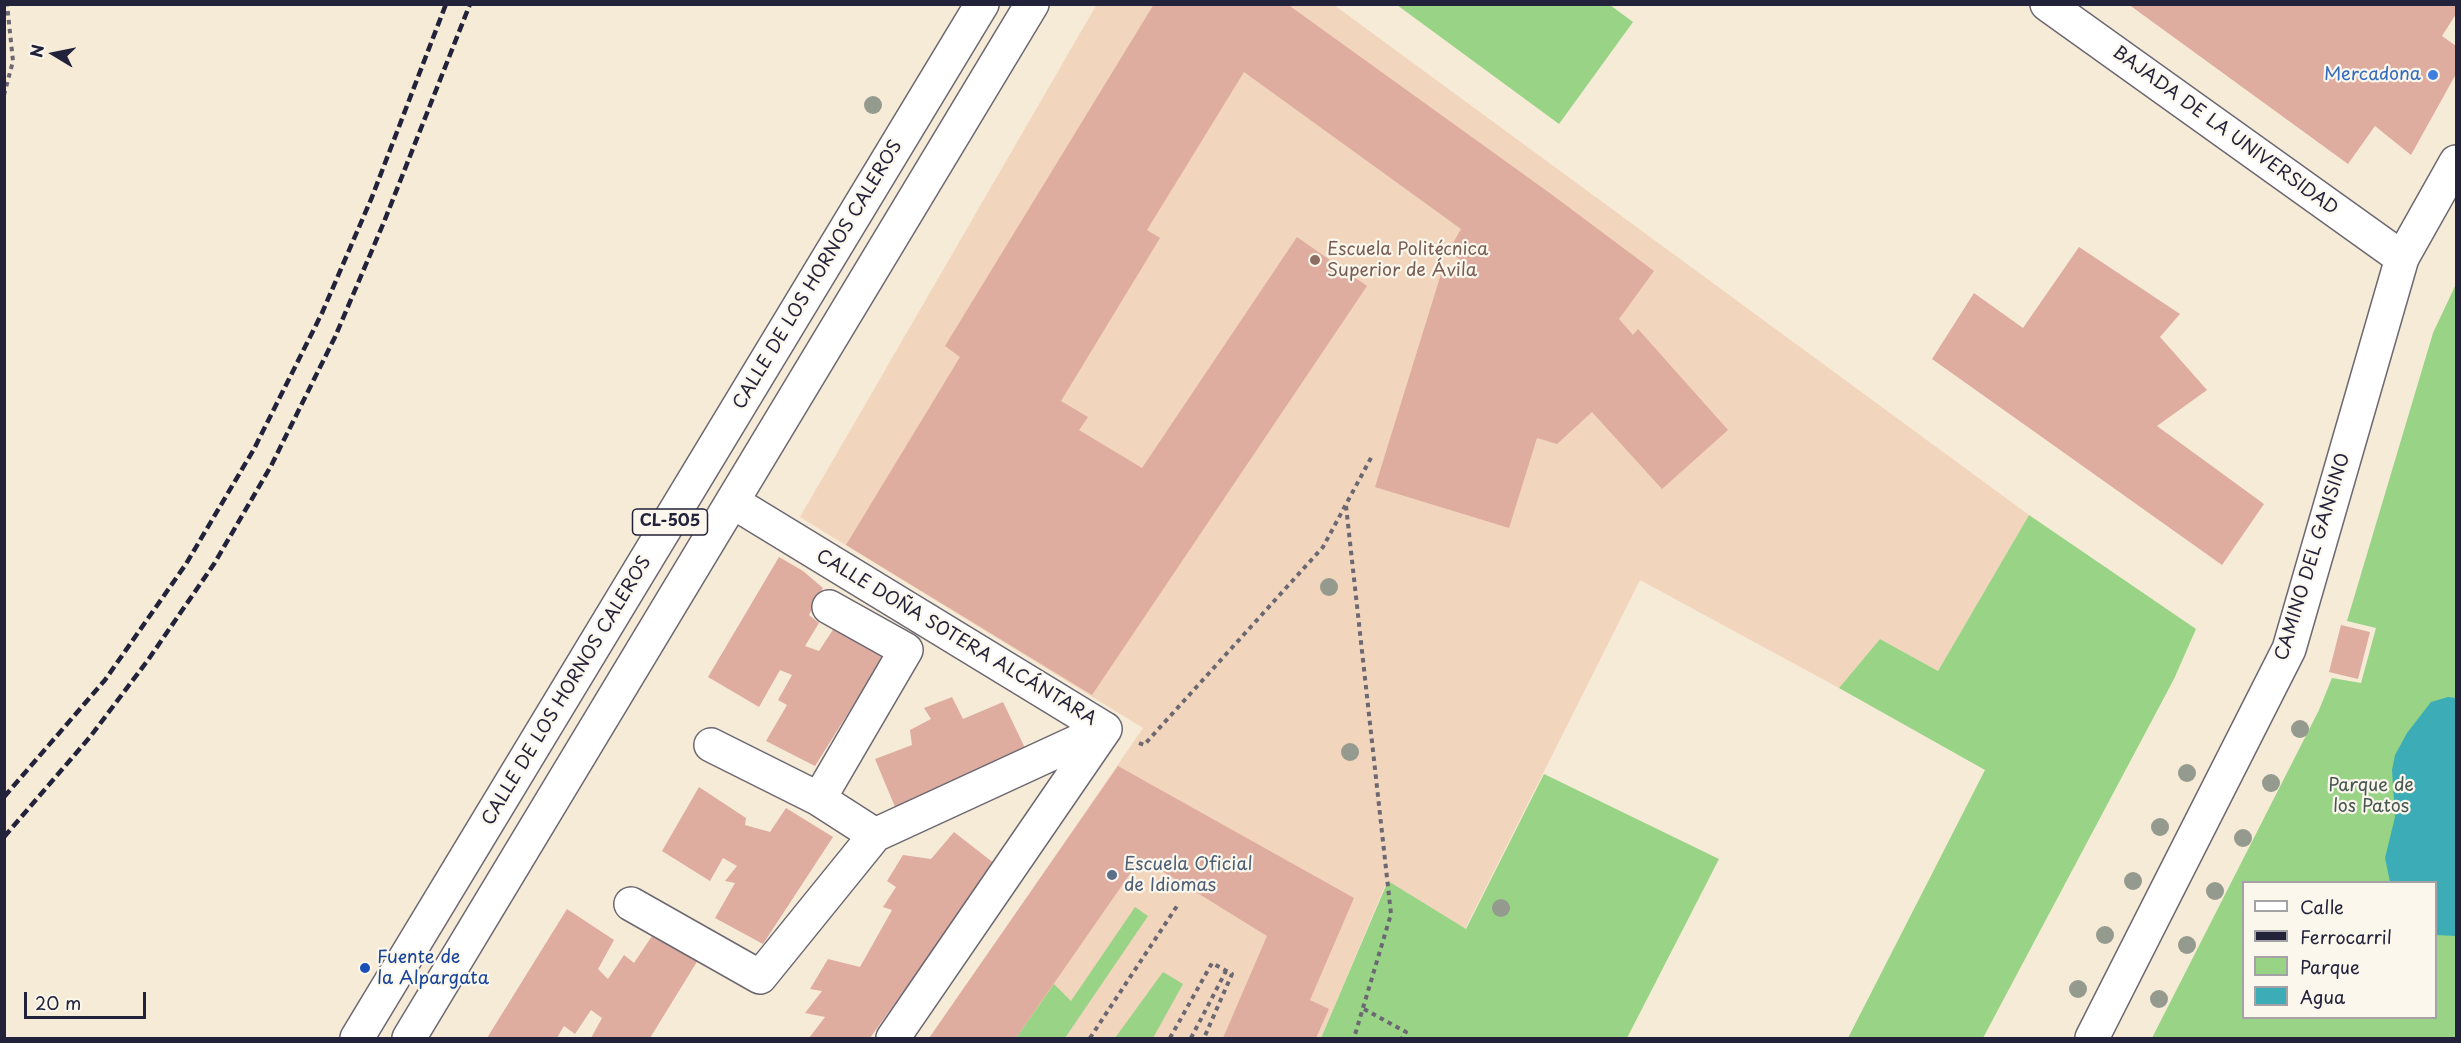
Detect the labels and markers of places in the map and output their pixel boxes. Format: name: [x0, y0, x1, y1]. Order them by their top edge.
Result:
place label: Mercadona: [2324, 64, 2421, 86]
marker: Mercadona: [2426, 68, 2440, 82]
place label: Escuela Politécnica Superior de Ávila: [1327, 239, 1488, 282]
marker: Escuela Politécnica Superior de Ávila: [1308, 253, 1322, 267]
place label: Escuela Oficial de Idiomas: [1124, 854, 1253, 896]
marker: Escuela Oficial de Idiomas: [1105, 868, 1119, 882]
place label: Fuente de la Alpargata: [377, 947, 489, 990]
marker: Fuente de la Alpargata: [358, 961, 372, 975]

